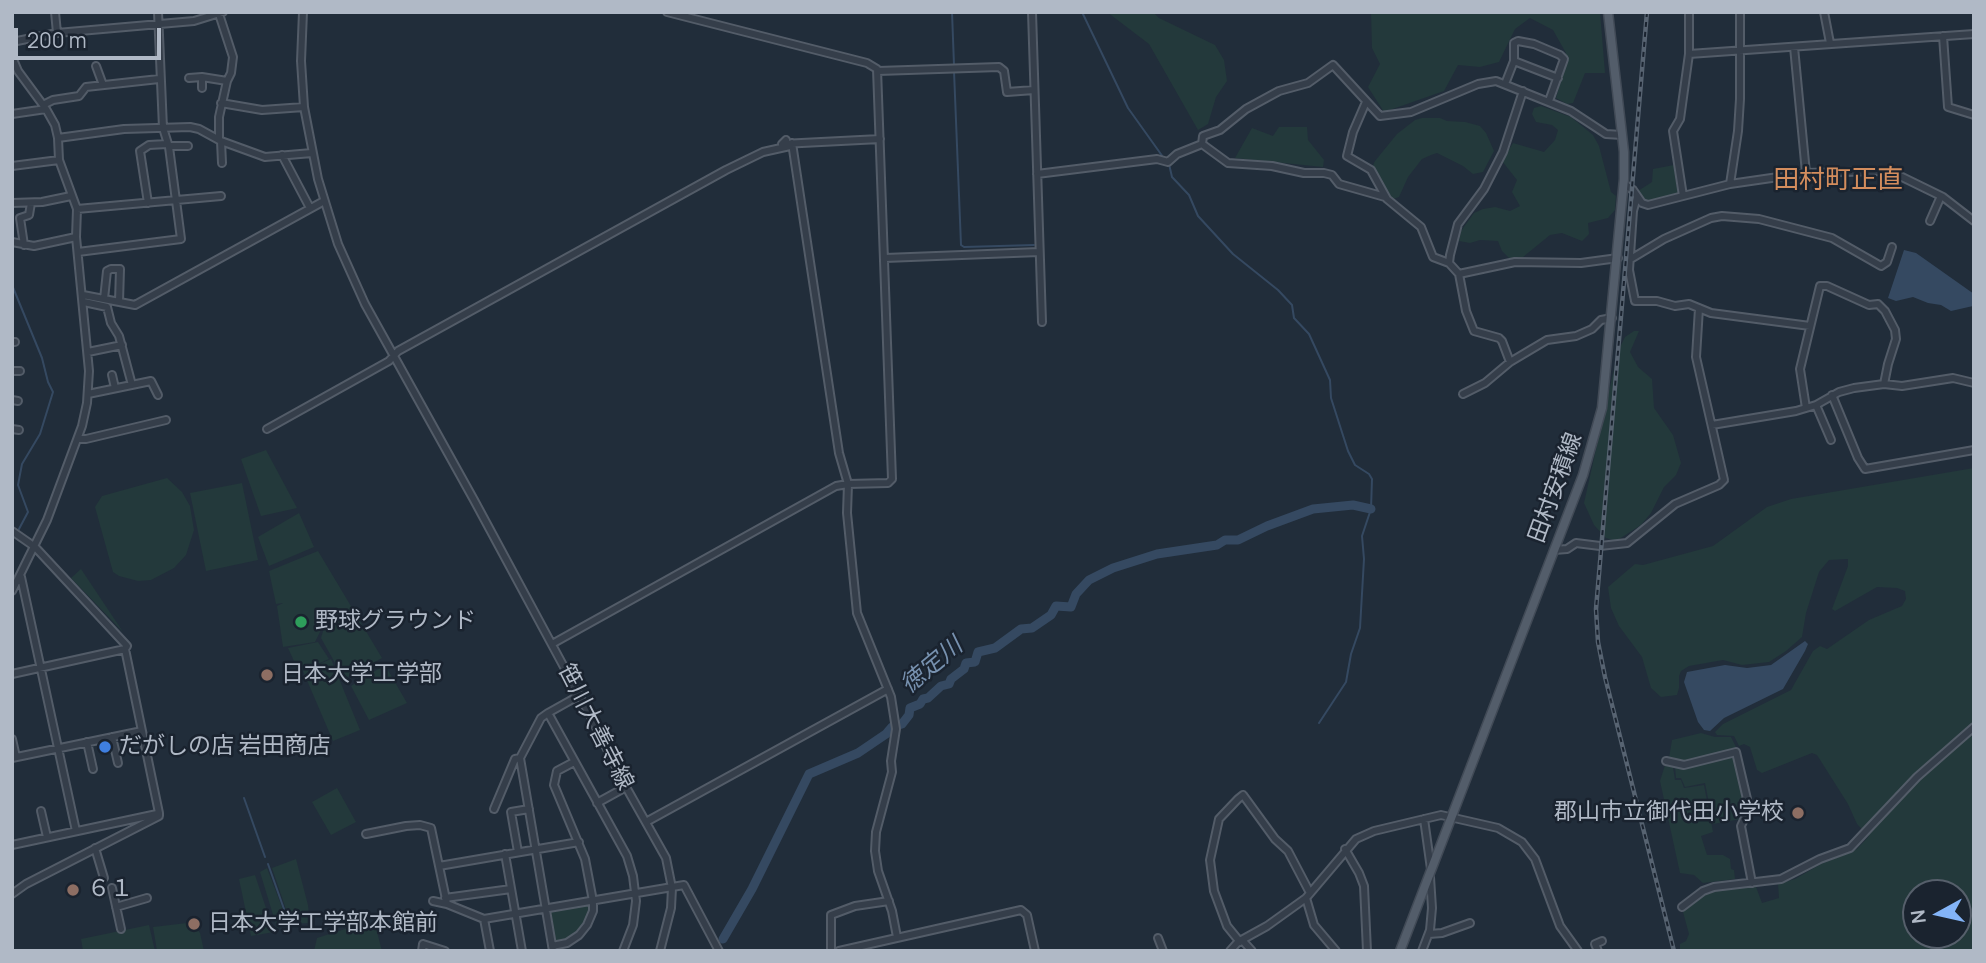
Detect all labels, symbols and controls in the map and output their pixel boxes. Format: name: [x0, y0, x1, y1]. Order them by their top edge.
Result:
scale bar: [18, 14, 164, 58]
text: 200 m: [27, 26, 87, 54]
district label: 田村町正直: [1773, 165, 1903, 197]
street label: 田村安積線: [1523, 429, 1589, 547]
place label: 野球グラウンド: [315, 608, 476, 636]
marker: 野球グラウンド: [293, 614, 309, 630]
water label: 徳定川: [895, 632, 969, 700]
street label: 笹川大善寺線: [551, 659, 639, 795]
place label: 日本大学工学部: [281, 661, 442, 689]
marker: 日本大学工学部: [259, 667, 275, 683]
place label: だがしの店 岩田商店: [119, 733, 331, 761]
marker: だがしの店 岩田商店: [97, 739, 113, 755]
place label: 郡山市立御代田小学校: [1554, 799, 1784, 827]
marker: 郡山市立御代田小学校: [1790, 805, 1806, 821]
place label: ６１: [87, 876, 133, 904]
north arrow: [1902, 879, 1972, 949]
marker: ６１: [65, 882, 81, 898]
text: N: [1904, 908, 1932, 925]
place label: 日本大学工学部本館前: [208, 910, 438, 938]
marker: 日本大学工学部本館前: [186, 916, 202, 932]

